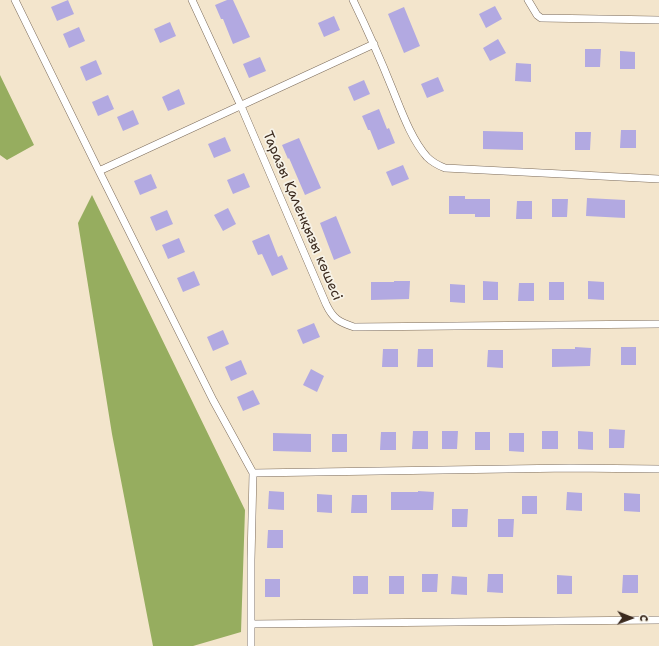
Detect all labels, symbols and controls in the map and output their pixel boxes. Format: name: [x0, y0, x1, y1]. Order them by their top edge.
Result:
street label: Таразы Қаленқызы көшесі: [259, 129, 345, 303]
north arrow: [611, 598, 651, 638]
text: С: [636, 615, 651, 622]

